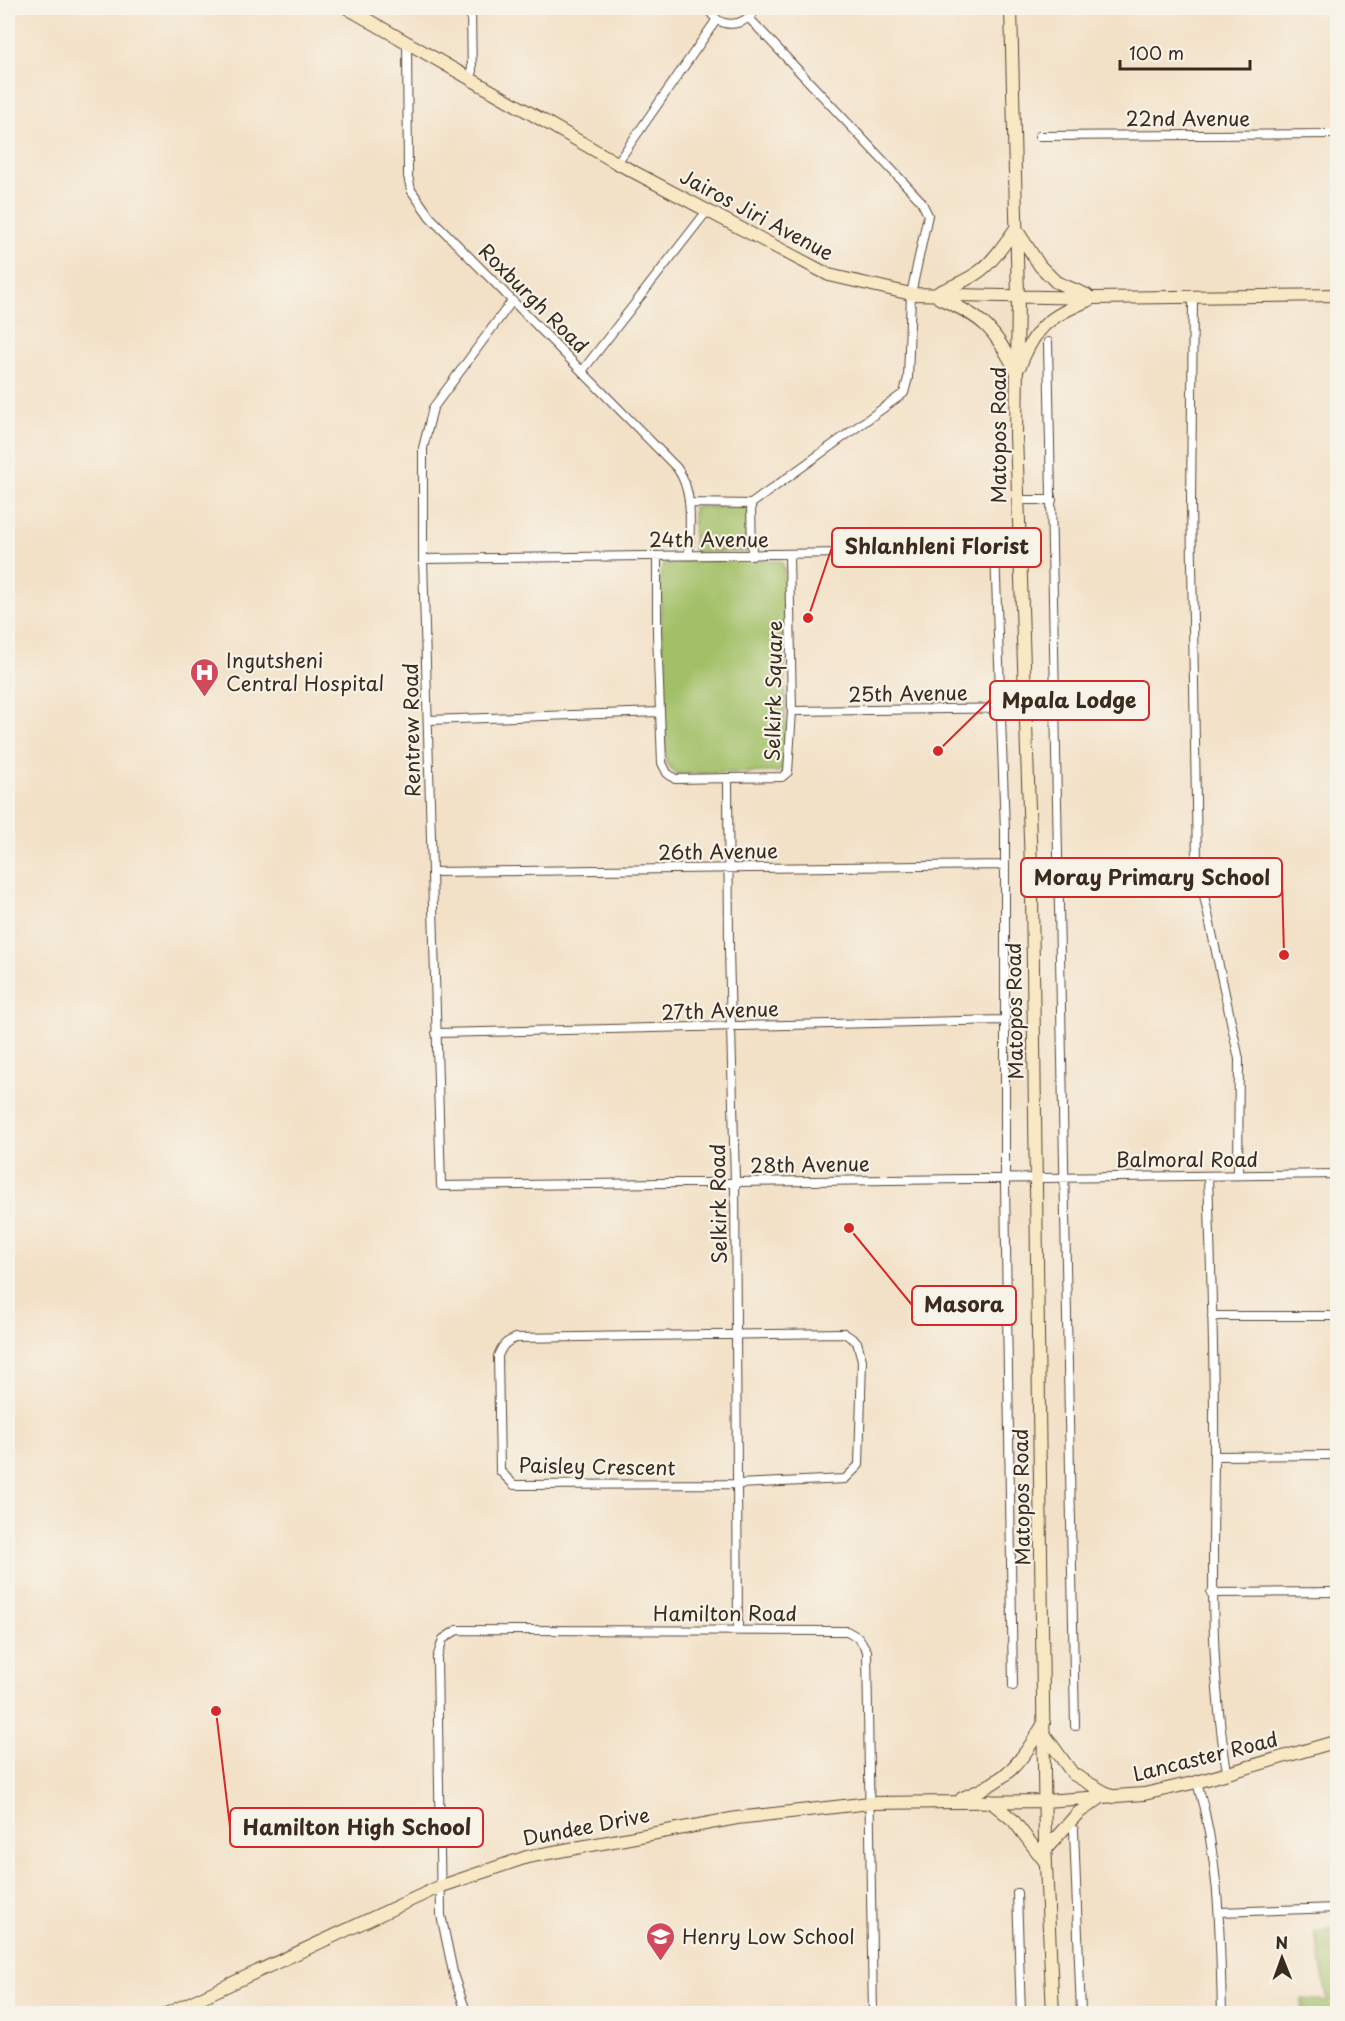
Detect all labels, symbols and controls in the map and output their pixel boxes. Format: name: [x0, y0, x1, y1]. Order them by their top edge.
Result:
scale bar: [1120, 33, 1250, 71]
text: 100 m: [1129, 39, 1184, 66]
street label: 22nd Avenue: [1126, 103, 1250, 133]
street label: Jairos Jiri Avenue: [675, 161, 839, 267]
street label: Roxburgh Road: [472, 236, 596, 360]
street label: Matopos Road: [983, 366, 1013, 504]
street label: 24th Avenue: [649, 524, 769, 554]
callout: Shlanhleni Florist: [832, 528, 1041, 567]
text: Shlanhleni Florist: [845, 529, 1029, 561]
street label: Selkirk Square: [757, 620, 789, 762]
place label: Ingutsheni Central Hospital: [226, 645, 384, 698]
hospital icon: Ingutsheni Central Hospital: [189, 656, 221, 698]
street label: Rentrew Road: [395, 663, 427, 797]
street label: 25th Avenue: [848, 677, 968, 709]
callout: Mpala Lodge: [990, 681, 1149, 720]
text: Mpala Lodge: [1002, 683, 1136, 715]
street label: 26th Avenue: [658, 835, 778, 867]
callout: Moray Primary School: [1021, 858, 1282, 897]
text: Moray Primary School: [1034, 860, 1270, 892]
street label: Matopos Road: [998, 942, 1030, 1080]
street label: 27th Avenue: [661, 993, 780, 1027]
street label: Selkirk Road: [702, 1144, 734, 1264]
street label: Balmoral Road: [1116, 1144, 1258, 1174]
street label: 28th Avenue: [750, 1148, 870, 1180]
callout: Masora: [912, 1286, 1016, 1325]
text: Masora: [924, 1287, 1005, 1319]
street label: Matopos Road: [1005, 1428, 1037, 1566]
street label: Paisley Crescent: [518, 1450, 676, 1482]
street label: Hamilton Road: [653, 1598, 797, 1628]
street label: Lancaster Road: [1129, 1723, 1281, 1789]
street label: Dundee Drive: [520, 1799, 652, 1853]
callout: Hamilton High School: [230, 1808, 483, 1847]
text: Hamilton High School: [243, 1810, 471, 1842]
school or university icon: Henry Low School: [645, 1920, 677, 1962]
place label: Henry Low School: [682, 1921, 855, 1951]
north arrow: [1252, 1928, 1312, 1988]
text: N: [1275, 1930, 1288, 1954]

